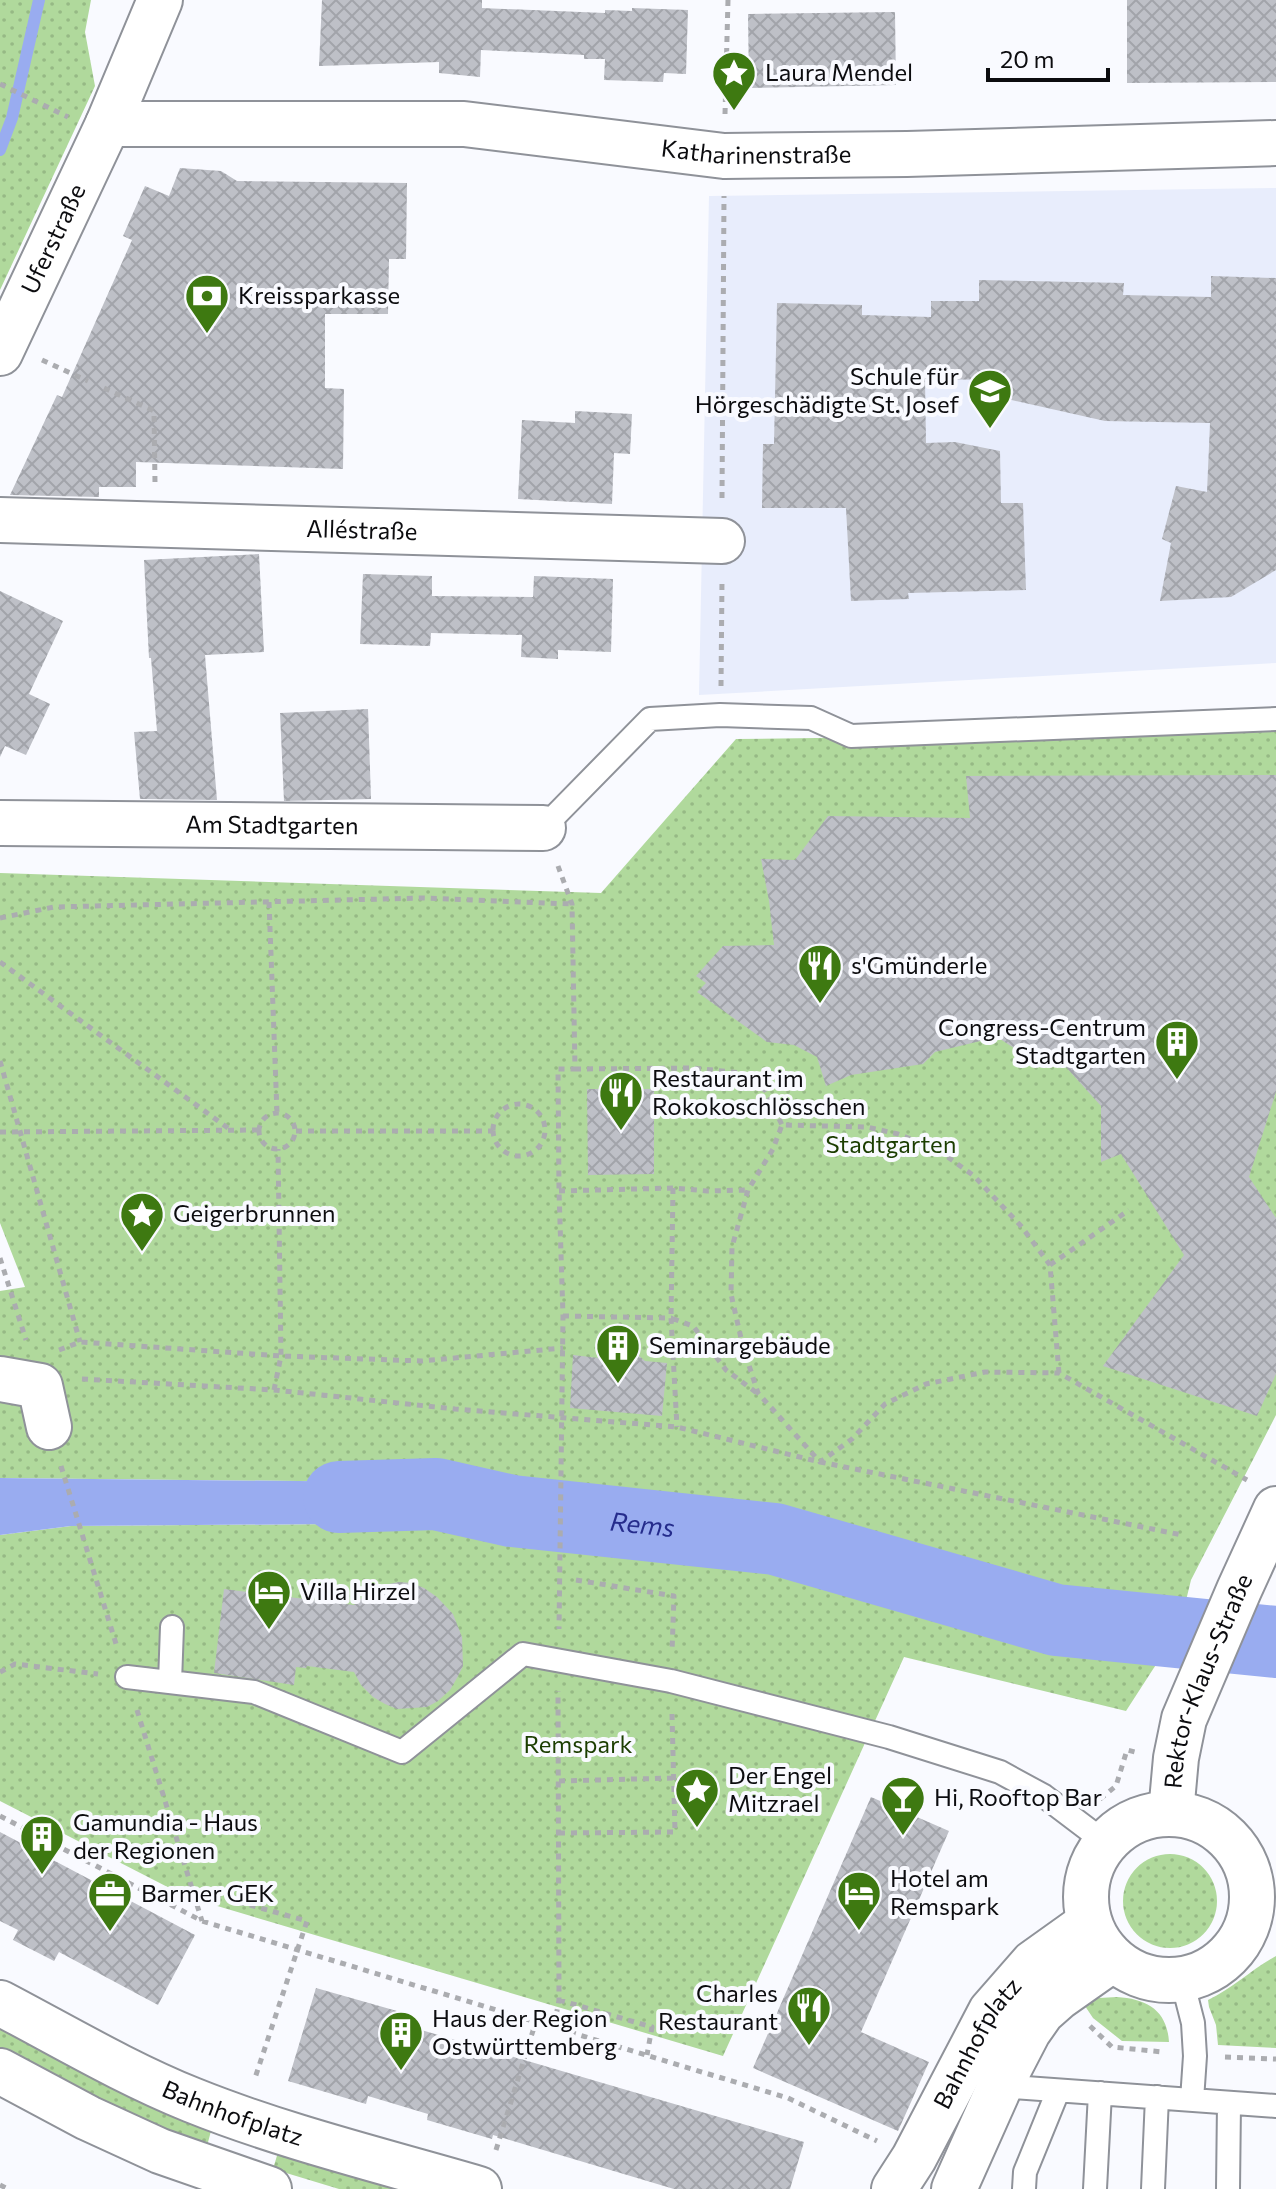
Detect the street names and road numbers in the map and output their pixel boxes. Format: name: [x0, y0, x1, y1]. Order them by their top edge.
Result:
street label: Katharinenstraße: [660, 132, 852, 169]
street label: Uferstraße: [14, 179, 91, 298]
street label: Alléstraße: [306, 513, 418, 545]
street label: Am Stadtgarten: [185, 809, 359, 839]
street label: Rektor-Klaus-Straße: [1157, 1569, 1258, 1790]
street label: Bahnhofplatz: [926, 1971, 1027, 2113]
street label: Bahnhofplatz: [158, 2073, 307, 2151]

